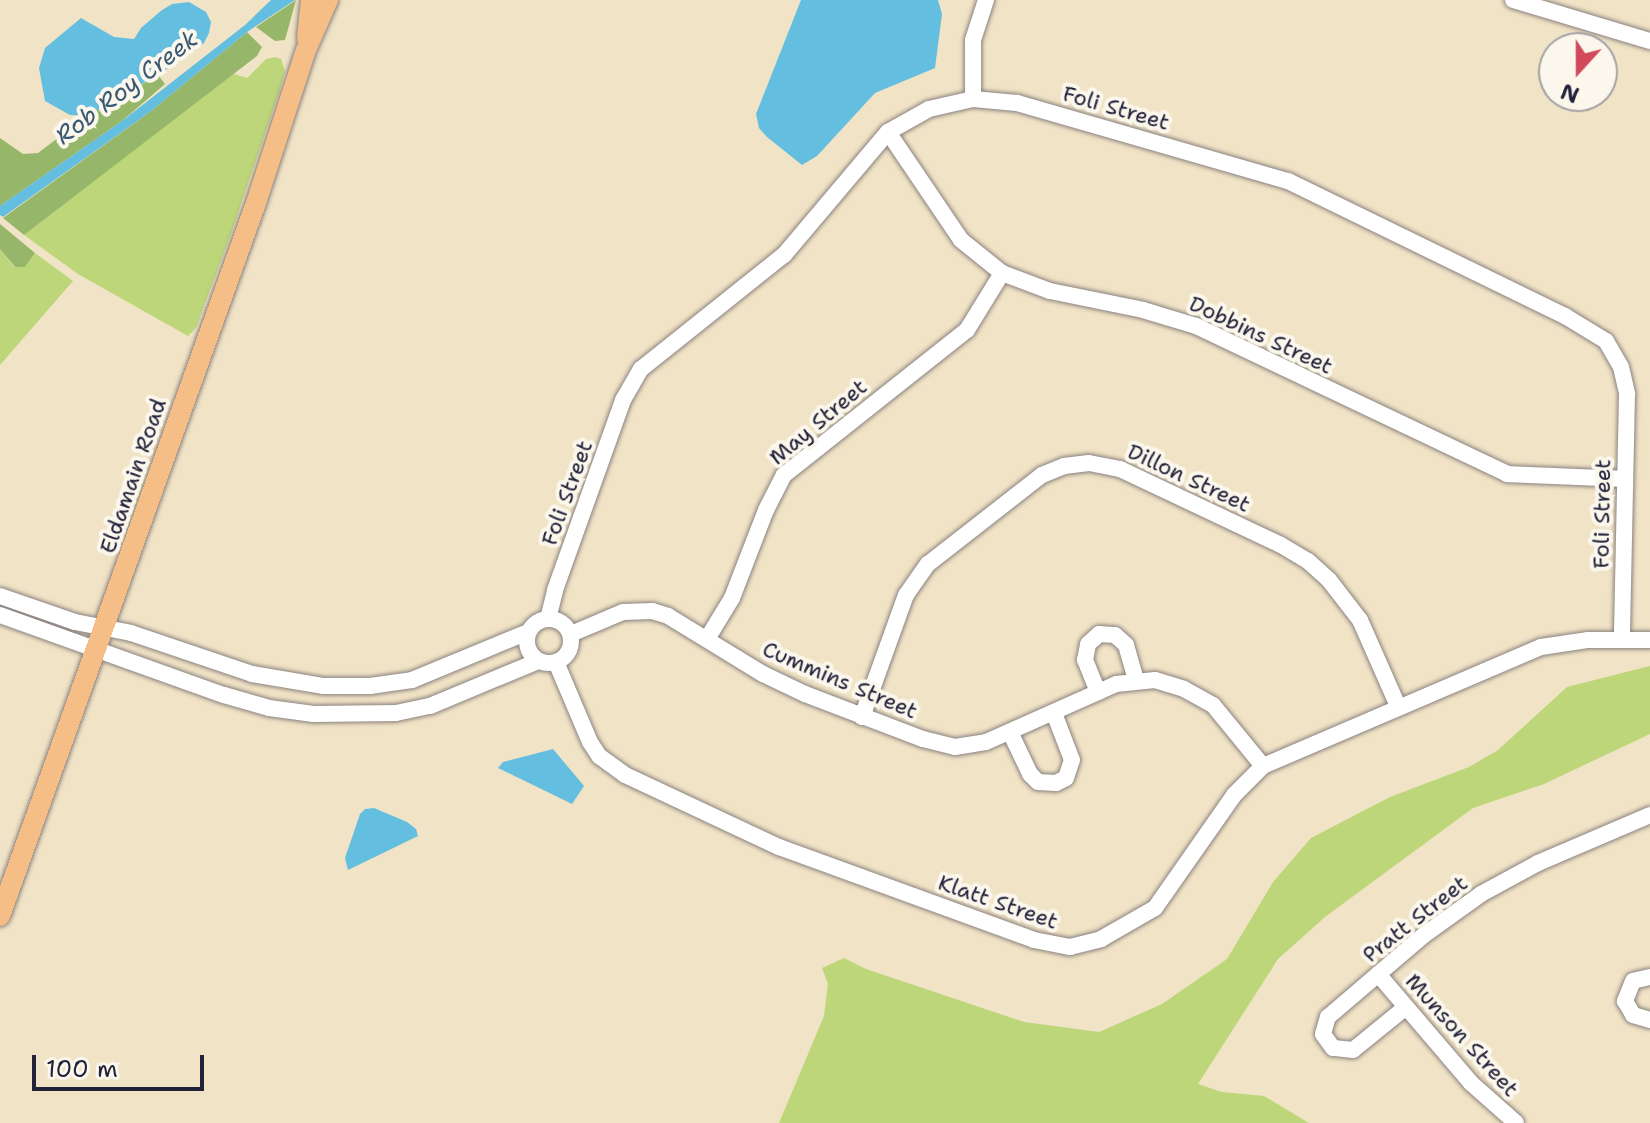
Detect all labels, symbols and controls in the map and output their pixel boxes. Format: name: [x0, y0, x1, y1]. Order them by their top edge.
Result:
water label: Rob Roy Creek: [50, 25, 204, 151]
north arrow: [1538, 32, 1618, 112]
text: N: [1557, 76, 1583, 110]
street label: Foli Street: [1060, 80, 1172, 136]
street label: Dobbins Street: [1185, 290, 1337, 380]
street label: May Street: [764, 374, 872, 470]
street label: Eldamain Road: [94, 395, 172, 557]
street label: Foli Street: [536, 437, 598, 549]
street label: Dillon Street: [1123, 438, 1255, 518]
street label: Foli Street: [1588, 459, 1616, 569]
street label: Cummins Street: [759, 635, 921, 725]
street label: Klatt Street: [935, 869, 1061, 935]
street label: Pratt Street: [1357, 870, 1473, 968]
street label: Munson Street: [1400, 968, 1524, 1102]
scale bar: [36, 1039, 208, 1089]
text: 100 m: [46, 1053, 118, 1085]

